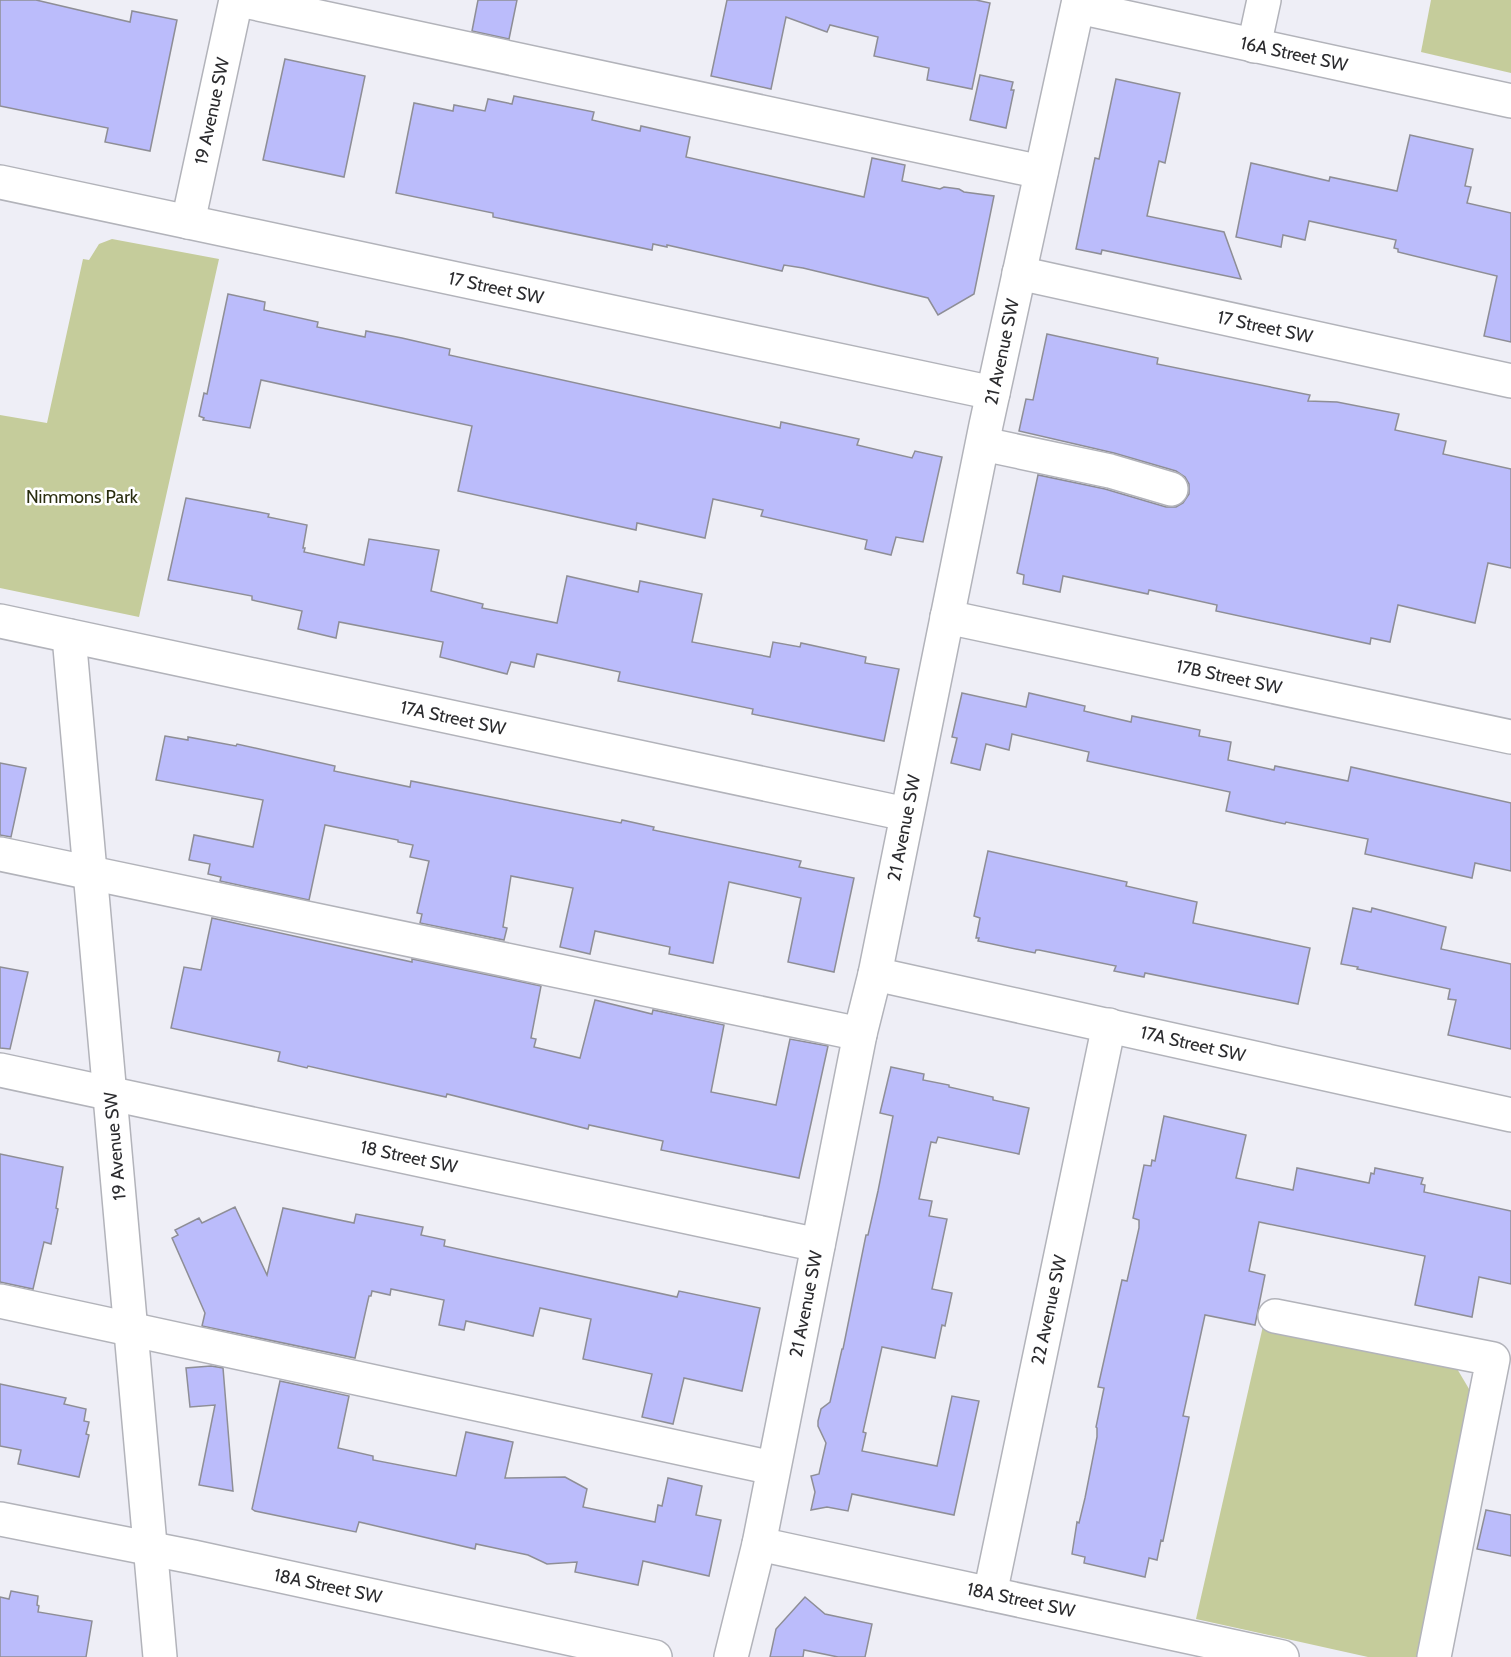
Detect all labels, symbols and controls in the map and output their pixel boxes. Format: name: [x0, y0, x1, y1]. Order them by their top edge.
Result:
street label: 16A Street SW: [1238, 32, 1350, 76]
street label: 19 Avenue SW: [190, 55, 234, 167]
street label: 17 Street SW: [446, 267, 546, 309]
street label: 21 Avenue SW: [980, 297, 1024, 407]
street label: 17 Street SW: [1215, 306, 1315, 348]
park label: Nimmons Park: [26, 486, 139, 508]
street label: 17B Street SW: [1174, 655, 1284, 699]
street label: 17A Street SW: [398, 696, 508, 740]
street label: 21 Avenue SW: [883, 773, 925, 883]
street label: 17A Street SW: [1138, 1021, 1248, 1067]
street label: 19 Avenue SW: [99, 1091, 131, 1201]
street label: 18 Street SW: [358, 1136, 460, 1178]
street label: 21 Avenue SW: [785, 1249, 827, 1359]
street label: 22 Avenue SW: [1027, 1253, 1071, 1367]
street label: 18A Street SW: [272, 1564, 384, 1608]
street label: 18A Street SW: [965, 1578, 1077, 1622]

